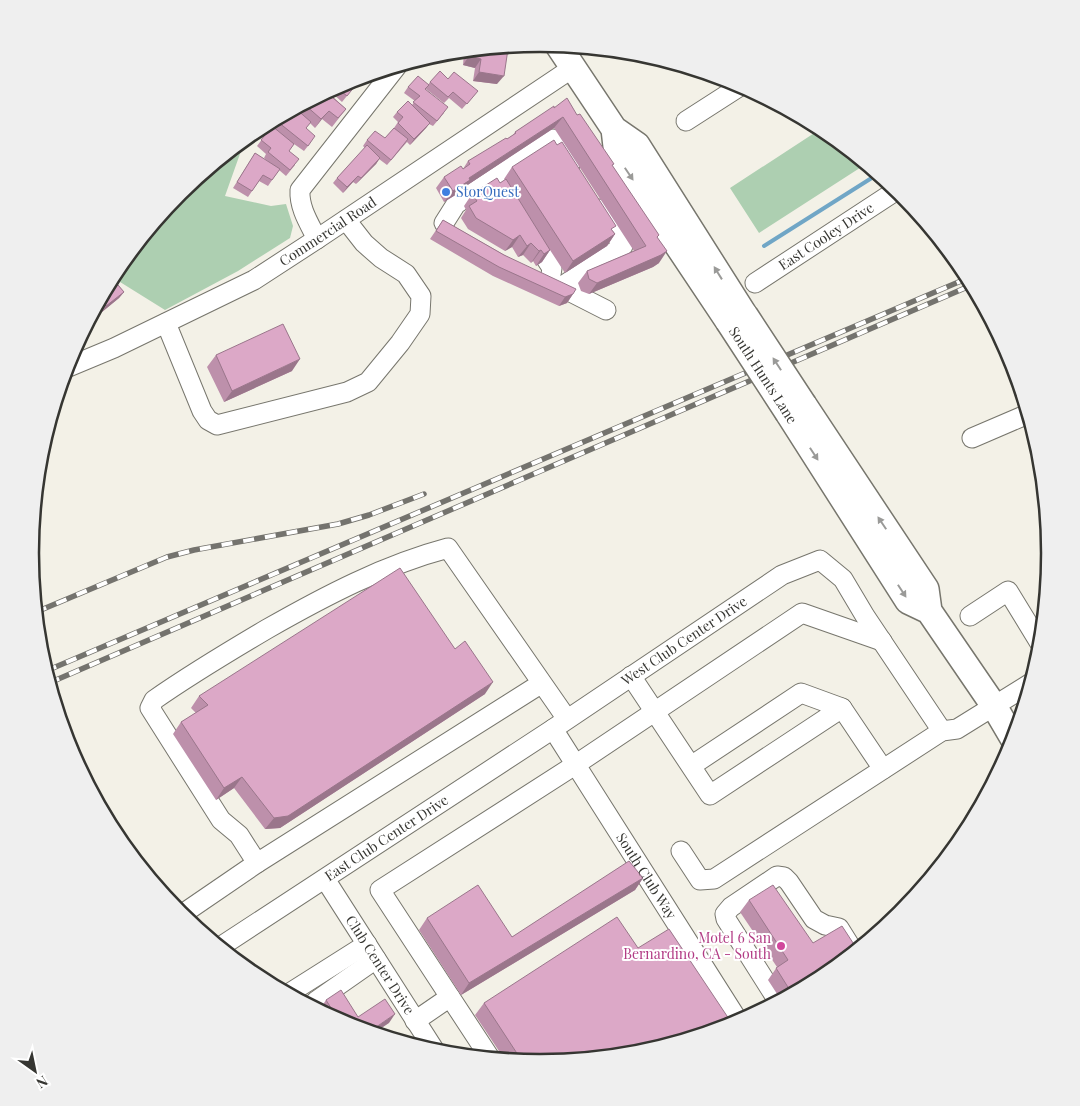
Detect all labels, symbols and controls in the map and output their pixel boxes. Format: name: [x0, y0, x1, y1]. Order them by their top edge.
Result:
one-way arrow: [624, 167, 634, 180]
place label: StorQuest: [456, 182, 520, 201]
marker: StorQuest: [440, 186, 452, 198]
street label: Commercial Road: [275, 192, 380, 270]
street label: East Cooley Drive: [775, 198, 877, 274]
one-way arrow: [713, 266, 723, 280]
street label: South Hunts Lane: [725, 322, 802, 427]
one-way arrow: [772, 357, 782, 371]
one-way arrow: [809, 447, 819, 460]
one-way arrow: [877, 516, 887, 529]
one-way arrow: [897, 584, 906, 597]
street label: West Club Center Drive: [617, 591, 750, 690]
street label: East Club Center Drive: [321, 790, 452, 885]
street label: South Club Way: [612, 829, 681, 922]
street label: Club Center Drive: [342, 911, 419, 1018]
place label: Motel 6 San Bernardino, CA - South: [623, 928, 772, 963]
marker: Motel 6 San Bernardino, CA - South: [775, 940, 787, 952]
north arrow: [10, 1046, 60, 1096]
text: N: [33, 1072, 52, 1093]

